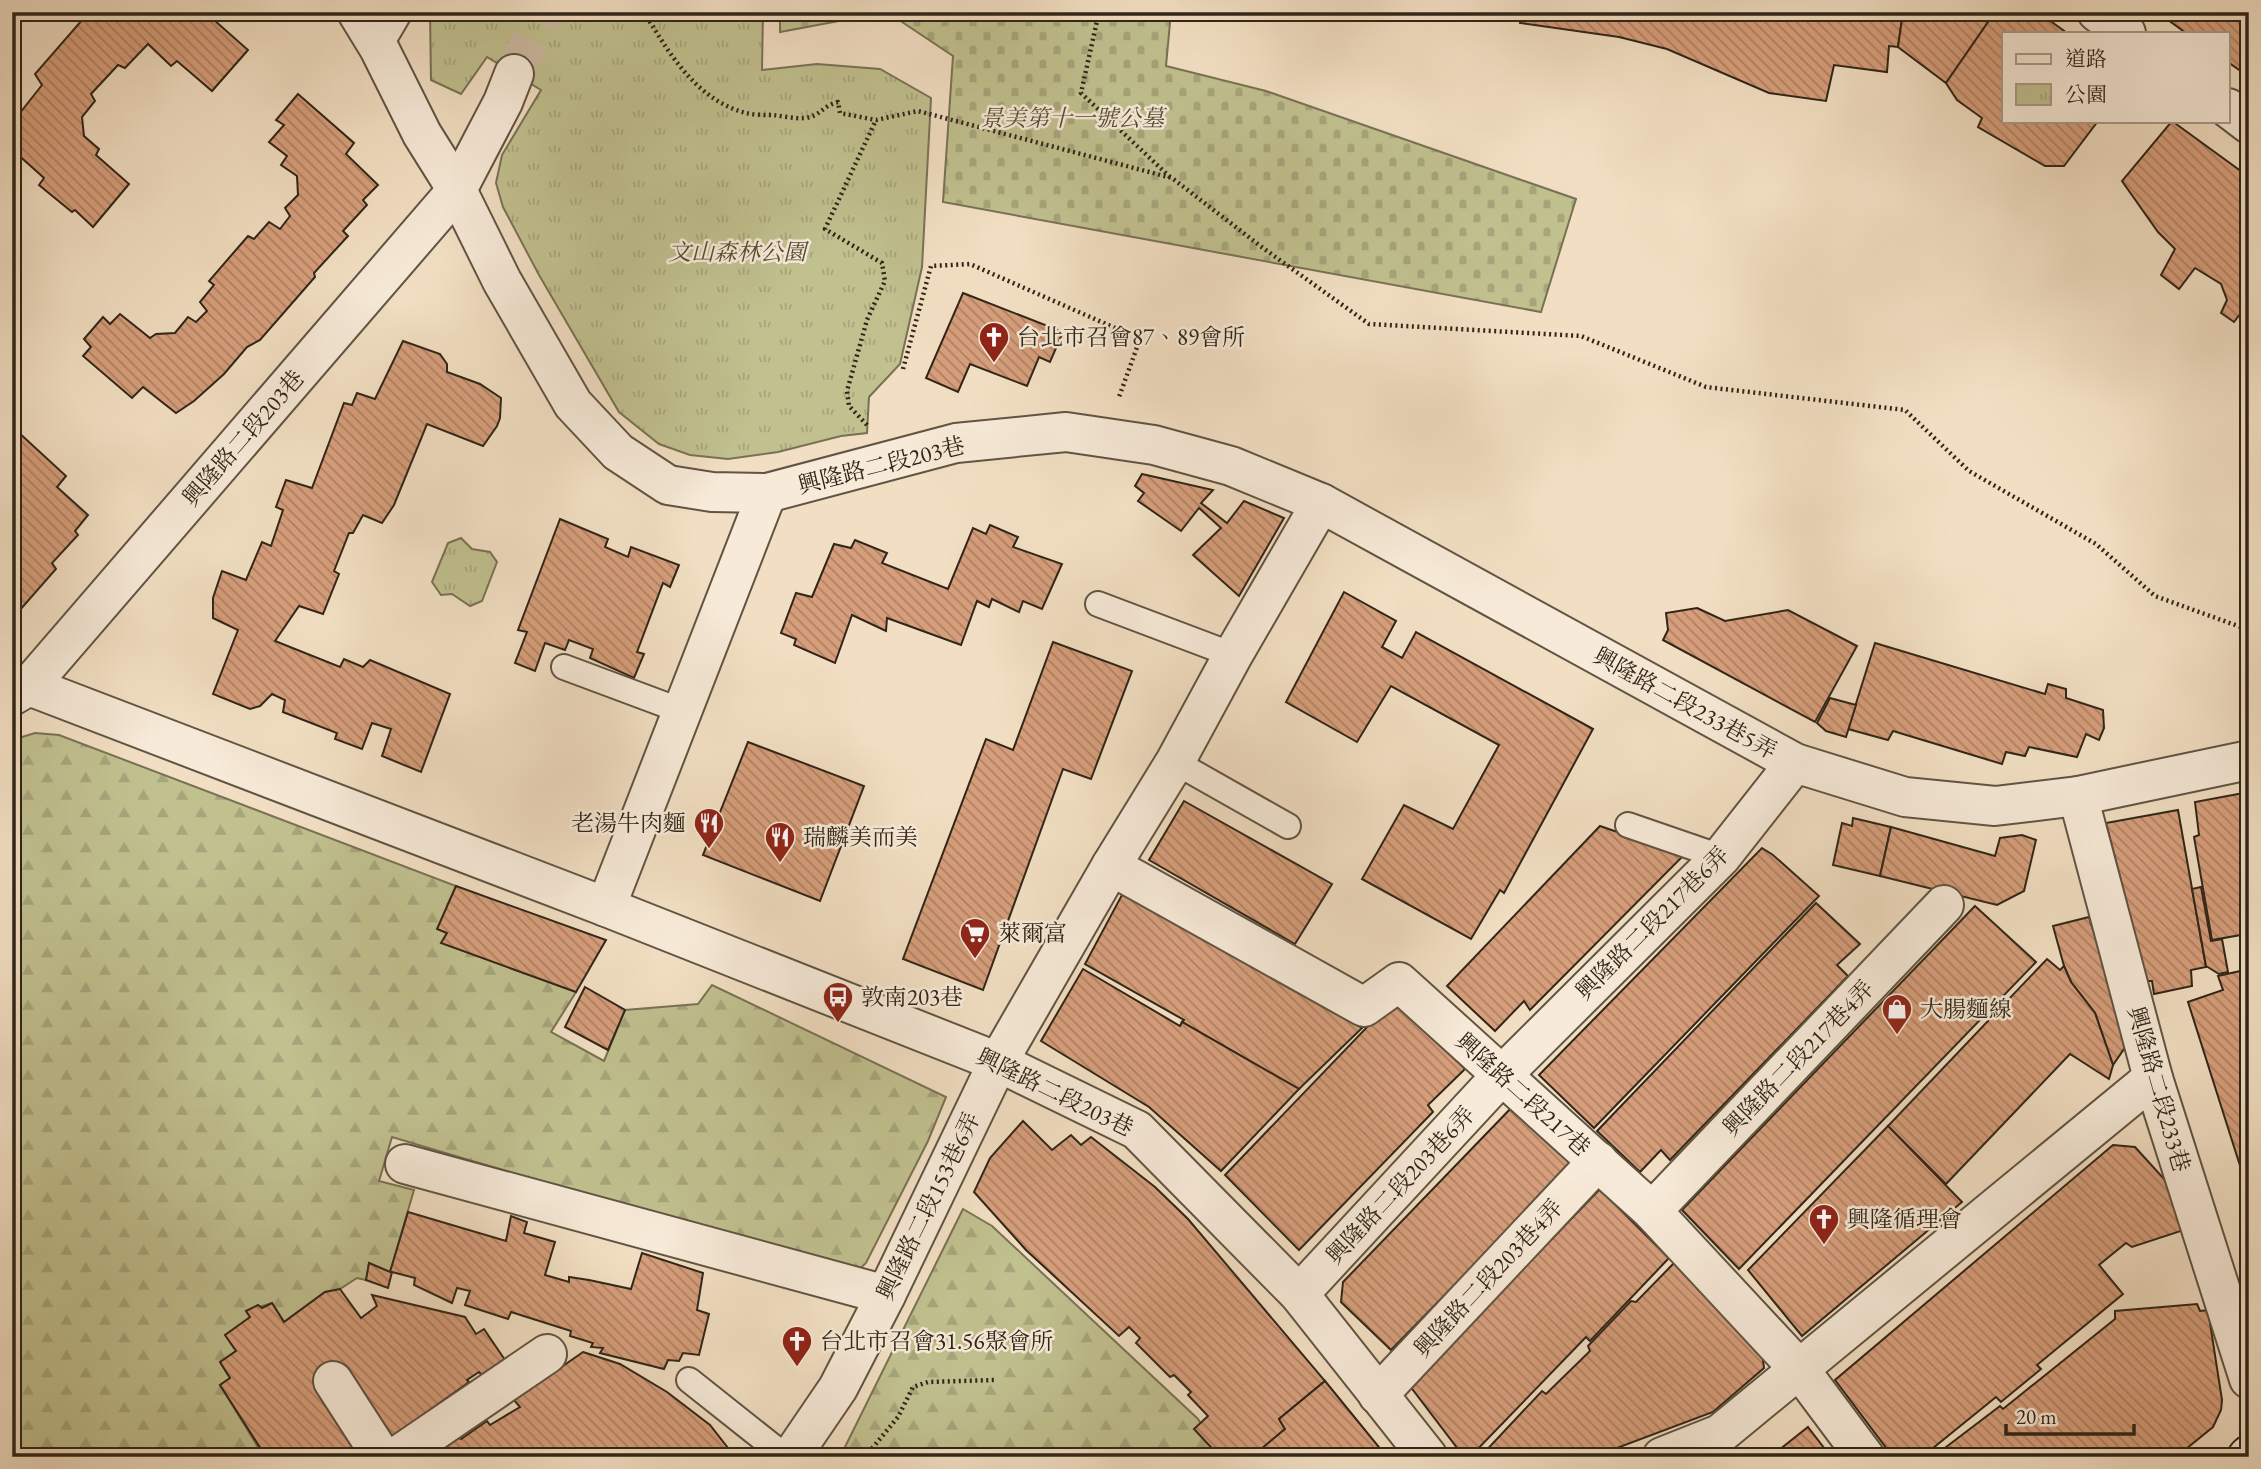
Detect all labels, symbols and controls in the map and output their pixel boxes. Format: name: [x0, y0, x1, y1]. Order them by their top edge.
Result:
legend: [2002, 32, 2230, 122]
text: 道路: [2065, 45, 2107, 72]
text: 公園: [2065, 81, 2107, 108]
park label: 景美第十一號公墓: [980, 103, 1168, 133]
park label: 文山森林公園: [668, 237, 810, 267]
church icon: 台北市召會87、89會所: [977, 320, 1011, 364]
place label: 台北市召會87、89會所: [1017, 322, 1245, 352]
street label: 興隆路二段203巷: [176, 364, 310, 512]
street label: 興隆路二段203巷: [794, 430, 968, 500]
street label: 興隆路二段233巷5弄: [1588, 640, 1782, 766]
restaurant icon: 老湯牛肉麵: [692, 806, 726, 850]
place label: 老湯牛肉麵: [571, 808, 686, 838]
restaurant icon: 瑞麟美而美: [763, 820, 797, 864]
place label: 瑞麟美而美: [803, 822, 918, 852]
street label: 興隆路二段217巷6弄: [1569, 840, 1735, 1006]
supermarket icon: 萊爾富: [958, 916, 992, 960]
place label: 萊爾富: [998, 918, 1067, 948]
street label: 興隆路二段217巷4弄: [1716, 974, 1880, 1142]
bus stop icon: 敦南203巷: [821, 980, 855, 1024]
place label: 敦南203巷: [861, 982, 963, 1012]
shop icon: 大腸麵線: [1880, 992, 1914, 1036]
place label: 大腸麵線: [1920, 994, 2012, 1024]
street label: 興隆路二段233巷: [2121, 1003, 2197, 1175]
street label: 興隆路二段217巷: [1449, 1026, 1597, 1162]
street label: 興隆路二段203巷: [972, 1041, 1138, 1143]
street label: 興隆路二段203巷6弄: [1319, 1100, 1481, 1270]
street label: 興隆路二段153巷6弄: [870, 1107, 986, 1305]
street label: 興隆路二段203巷4弄: [1407, 1193, 1569, 1363]
church icon: 興隆循理會: [1807, 1202, 1841, 1246]
place label: 興隆循理會: [1847, 1204, 1962, 1234]
church icon: 台北市召會31.56聚會所: [780, 1324, 814, 1368]
place label: 台北市召會31.56聚會所: [820, 1326, 1053, 1356]
scale bar: [2006, 1392, 2133, 1436]
text: 20 m: [2016, 1403, 2057, 1430]

